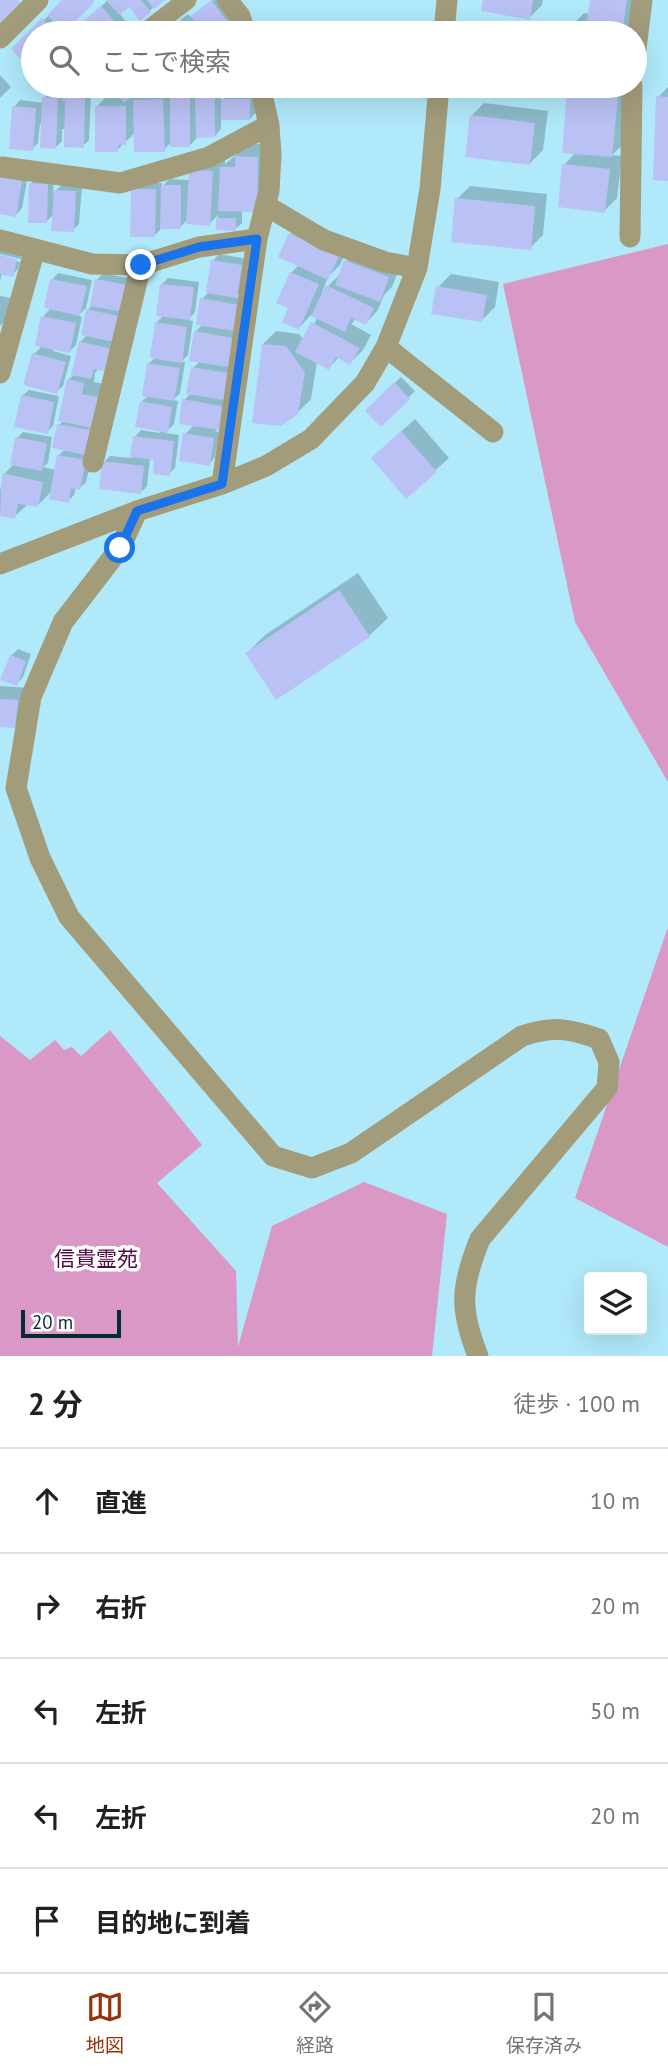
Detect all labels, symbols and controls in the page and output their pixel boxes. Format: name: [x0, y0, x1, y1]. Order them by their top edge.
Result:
search box: [21, 21, 647, 98]
icon: search: [45, 41, 83, 79]
text: ここで検索: [101, 45, 231, 78]
route end: [125, 249, 156, 280]
route start: [104, 532, 135, 563]
park label: 信貴霊苑: [54, 1245, 138, 1272]
map controls: [584, 1272, 647, 1335]
button: layers: [584, 1272, 647, 1335]
scale bar: [21, 1307, 121, 1339]
text: 20 m: [32, 1310, 73, 1334]
text: 2 分: [28, 1384, 83, 1423]
text: 徒歩 · 100 m: [513, 1389, 640, 1418]
icon: ahead: [28, 1482, 66, 1520]
text: 直進: [95, 1486, 147, 1519]
text: 10 m: [590, 1486, 640, 1515]
icon: right: [28, 1587, 66, 1625]
text: 右折: [95, 1591, 147, 1624]
text: 20 m: [590, 1591, 640, 1620]
icon: left: [28, 1692, 66, 1730]
text: 左折: [95, 1696, 147, 1729]
text: 50 m: [590, 1696, 640, 1725]
icon: left: [28, 1797, 66, 1835]
text: 左折: [95, 1801, 147, 1834]
text: 20 m: [590, 1801, 640, 1830]
icon: arrive: [28, 1902, 66, 1940]
text: 目的地に到着: [95, 1906, 251, 1939]
tab: 地図: [86, 1988, 124, 2057]
tab: 経路: [296, 1988, 334, 2057]
tab: 保存済み: [506, 1988, 582, 2057]

